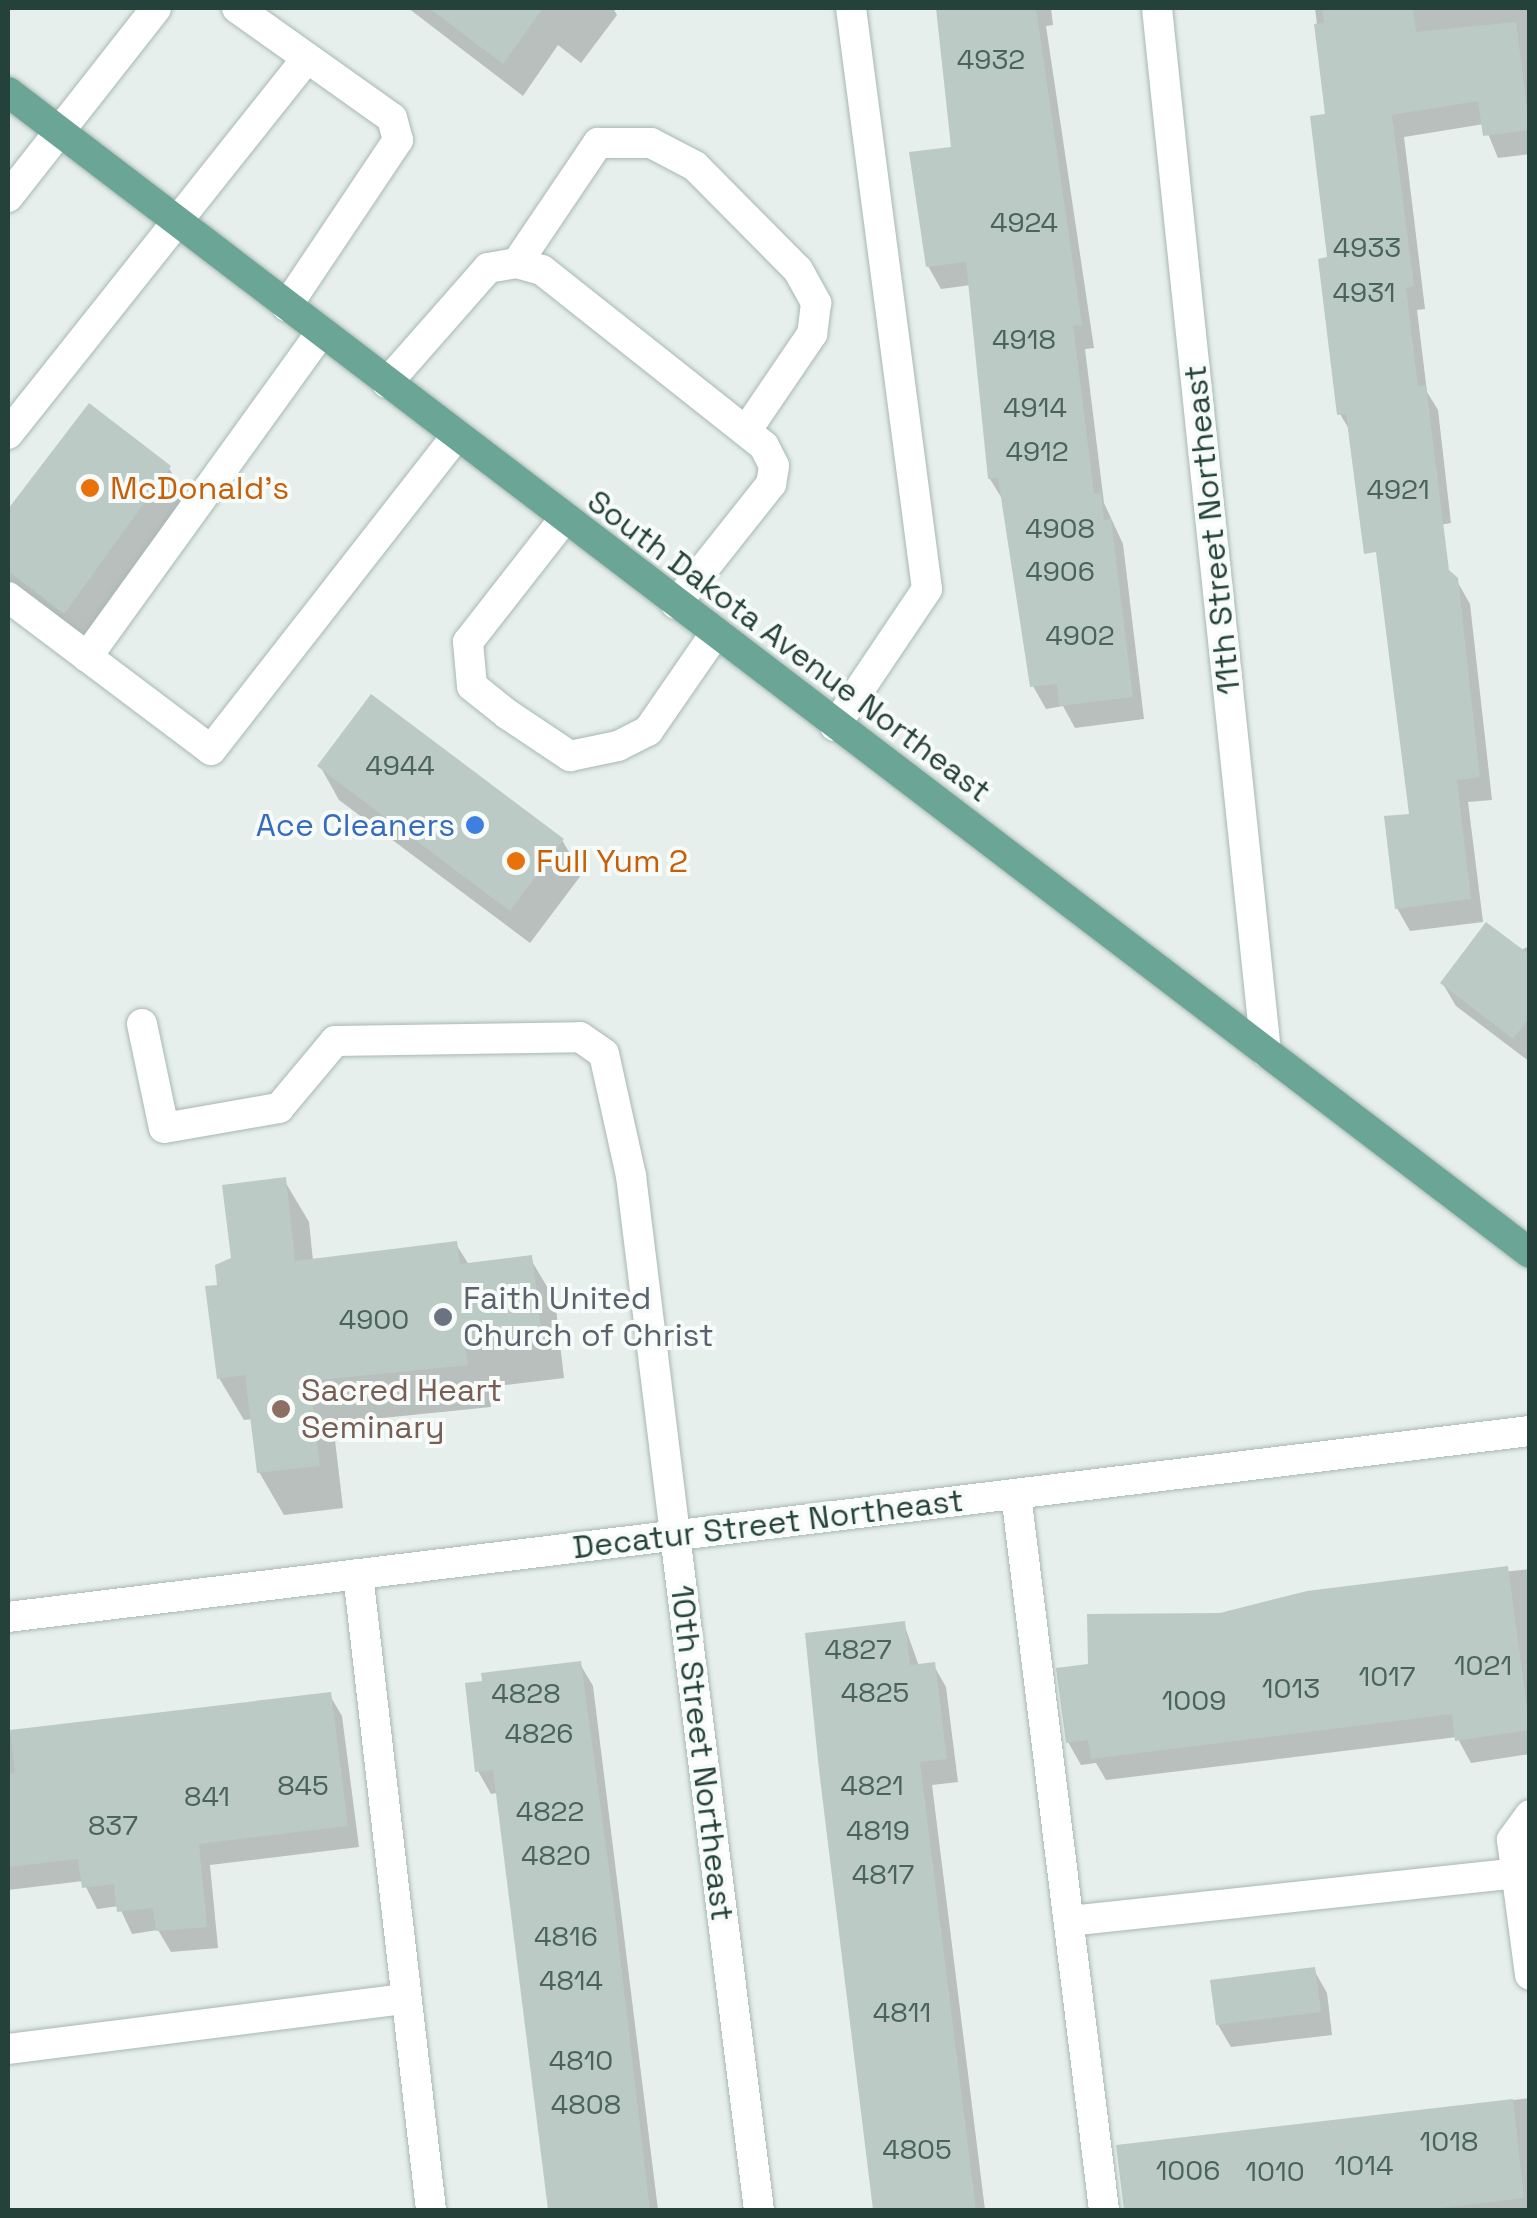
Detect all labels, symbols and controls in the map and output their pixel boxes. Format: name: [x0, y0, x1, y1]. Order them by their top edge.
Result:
house number: 4932: [957, 42, 1025, 76]
house number: 4924: [990, 205, 1058, 239]
house number: 4933: [1333, 230, 1401, 264]
house number: 4931: [1333, 275, 1395, 309]
house number: 4918: [992, 322, 1056, 356]
street label: 11th Street Northeast: [1176, 363, 1248, 697]
house number: 4914: [1003, 390, 1067, 424]
house number: 4912: [1005, 434, 1069, 468]
place label: McDonald's: [110, 469, 289, 507]
house number: 4921: [1366, 472, 1430, 506]
marker: McDonald's: [79, 477, 101, 499]
street label: South Dakota Avenue Northeast: [580, 482, 998, 810]
house number: 4908: [1025, 511, 1095, 545]
house number: 4906: [1025, 554, 1095, 588]
house number: 4902: [1045, 618, 1115, 652]
house number: 4944: [365, 748, 435, 782]
place label: Ace Cleaners: [256, 806, 455, 844]
marker: Ace Cleaners: [464, 814, 486, 836]
place label: Full Yum 2: [536, 842, 689, 880]
marker: Full Yum 2: [505, 850, 527, 872]
place label: Faith United Church of Christ: [463, 1280, 714, 1355]
house number: 4900: [339, 1302, 409, 1336]
marker: Faith United Church of Christ: [432, 1306, 454, 1328]
place label: Sacred Heart Seminary: [301, 1372, 502, 1447]
marker: Sacred Heart Seminary: [270, 1398, 292, 1420]
street label: Decatur Street Northeast: [571, 1481, 965, 1567]
street label: 10th Street Northeast: [662, 1583, 742, 1923]
house number: 4827: [824, 1632, 892, 1666]
house number: 1021: [1454, 1648, 1512, 1682]
house number: 1017: [1358, 1659, 1416, 1693]
house number: 1013: [1262, 1671, 1320, 1705]
house number: 4825: [841, 1675, 909, 1709]
house number: 4828: [491, 1676, 561, 1710]
house number: 1009: [1162, 1683, 1226, 1717]
house number: 4826: [505, 1716, 573, 1750]
house number: 845: [277, 1768, 329, 1802]
house number: 4821: [840, 1768, 904, 1802]
house number: 841: [184, 1779, 230, 1813]
house number: 4822: [516, 1794, 584, 1828]
house number: 837: [88, 1808, 138, 1842]
house number: 4819: [846, 1813, 910, 1847]
house number: 4820: [521, 1838, 591, 1872]
house number: 4817: [852, 1857, 914, 1891]
house number: 4816: [534, 1919, 598, 1953]
house number: 4814: [539, 1963, 603, 1997]
house number: 4811: [873, 1995, 931, 2029]
house number: 4810: [549, 2043, 613, 2077]
house number: 4808: [551, 2087, 621, 2121]
house number: 1018: [1420, 2124, 1478, 2158]
house number: 4805: [882, 2132, 952, 2166]
house number: 1014: [1335, 2148, 1393, 2182]
house number: 1006: [1156, 2153, 1220, 2187]
house number: 1010: [1245, 2154, 1305, 2188]

